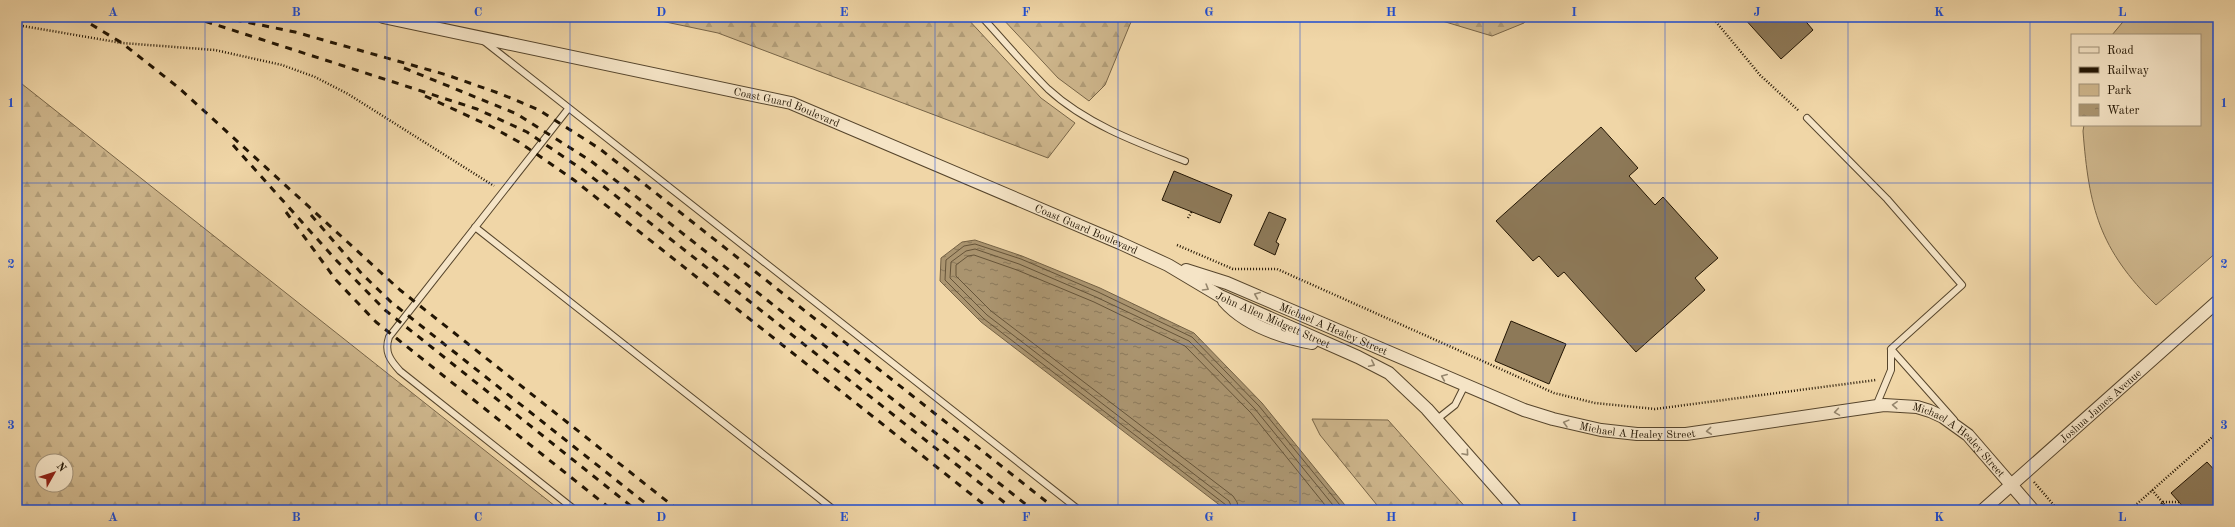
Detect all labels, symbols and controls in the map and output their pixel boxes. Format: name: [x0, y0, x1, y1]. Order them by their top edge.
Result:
text: A: [108, 6, 118, 19]
text: B: [291, 6, 301, 19]
text: C: [474, 6, 482, 19]
text: D: [656, 6, 666, 19]
text: E: [840, 6, 849, 19]
text: F: [1022, 6, 1031, 19]
text: G: [1204, 6, 1214, 19]
text: H: [1386, 6, 1397, 19]
text: I: [1571, 6, 1577, 19]
text: J: [1753, 6, 1761, 19]
text: K: [1934, 6, 1944, 19]
text: L: [2118, 6, 2127, 19]
legend: [2071, 34, 2201, 126]
text: Road: [2107, 45, 2134, 57]
text: Railway: [2107, 65, 2150, 77]
text: Park: [2107, 85, 2132, 97]
street label: Coast Guard Boulevard: [732, 87, 841, 130]
text: 1: [7, 97, 15, 110]
text: 1: [2220, 97, 2228, 110]
text: Water: [2107, 105, 2140, 117]
street label: Coast Guard Boulevard: [1033, 203, 1139, 257]
text: 2: [7, 258, 15, 271]
text: 2: [2220, 258, 2228, 271]
one-way arrow: [1202, 283, 1209, 290]
street label: John Allen Midgett Street: [1213, 291, 1332, 351]
one-way arrow: [1253, 292, 1260, 300]
street label: Michael A Healey Street: [1277, 302, 1389, 358]
one-way arrow: [1368, 359, 1376, 366]
street label: Joshua James Avenue: [2059, 368, 2144, 446]
one-way arrow: [1441, 373, 1448, 381]
one-way arrow: [1892, 401, 1898, 409]
street label: Michael A Healey Street: [1911, 402, 2006, 480]
one-way arrow: [1834, 407, 1840, 416]
text: 3: [7, 419, 15, 432]
one-way arrow: [1562, 419, 1569, 427]
text: 3: [2220, 419, 2228, 432]
street label: Michael A Healey Street: [1578, 421, 1696, 441]
one-way arrow: [1705, 427, 1712, 436]
one-way arrow: [1461, 448, 1468, 456]
north arrow: [34, 453, 74, 493]
text: N: [54, 461, 68, 475]
text: A: [108, 511, 118, 524]
text: B: [291, 511, 301, 524]
text: C: [474, 511, 482, 524]
text: D: [656, 511, 666, 524]
text: E: [840, 511, 849, 524]
text: F: [1022, 511, 1031, 524]
text: G: [1204, 511, 1214, 524]
text: H: [1386, 511, 1397, 524]
text: I: [1571, 511, 1577, 524]
text: J: [1753, 511, 1761, 524]
text: K: [1934, 511, 1944, 524]
text: L: [2118, 511, 2127, 524]

